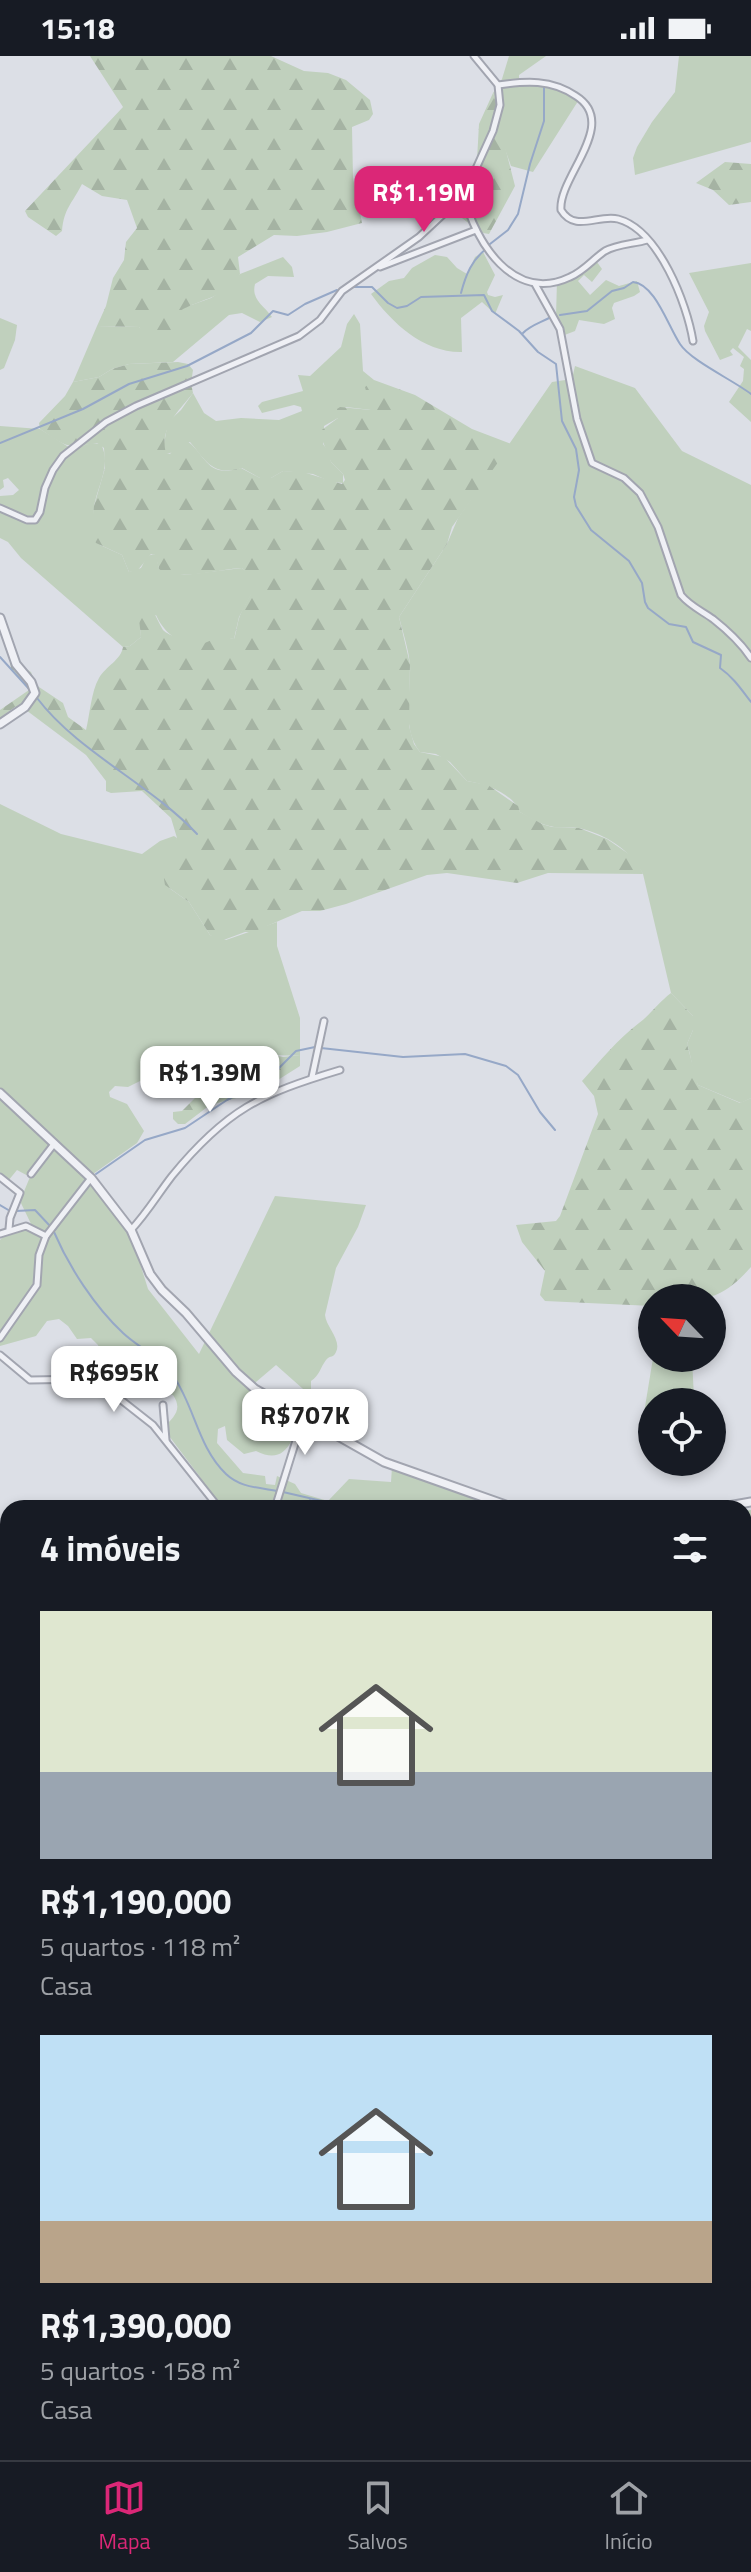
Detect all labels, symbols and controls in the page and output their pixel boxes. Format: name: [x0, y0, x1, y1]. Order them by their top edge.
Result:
text: 15:18: [40, 5, 115, 51]
pin: R$1.19M: [350, 166, 498, 234]
text: R$1.19M: [372, 172, 476, 211]
pin: R$1.39M: [136, 1046, 284, 1114]
text: R$1.39M: [158, 1052, 262, 1091]
north arrow: [638, 1284, 726, 1372]
map controls: [638, 1284, 726, 1476]
pin: R$695K: [49, 1346, 179, 1414]
text: R$695K: [69, 1352, 159, 1391]
button: locate: [638, 1388, 726, 1476]
pin: R$707K: [240, 1389, 370, 1457]
text: R$707K: [260, 1395, 350, 1434]
text: 4 imóveis: [40, 1522, 181, 1574]
icon: filters: [668, 1526, 712, 1570]
icon: home: [304, 1663, 448, 1807]
text: R$1,190,000: [40, 1875, 231, 1927]
text: 5 quartos · 118 m²: [40, 1927, 240, 1966]
text: Casa: [40, 1966, 92, 2005]
icon: home: [304, 2087, 448, 2231]
text: R$1,390,000: [40, 2299, 231, 2351]
text: 5 quartos · 158 m²: [40, 2351, 240, 2390]
text: Casa: [40, 2390, 92, 2429]
tab: Mapa: [98, 2476, 151, 2558]
tab: Salvos: [347, 2476, 408, 2558]
tab: Início: [605, 2476, 653, 2558]

